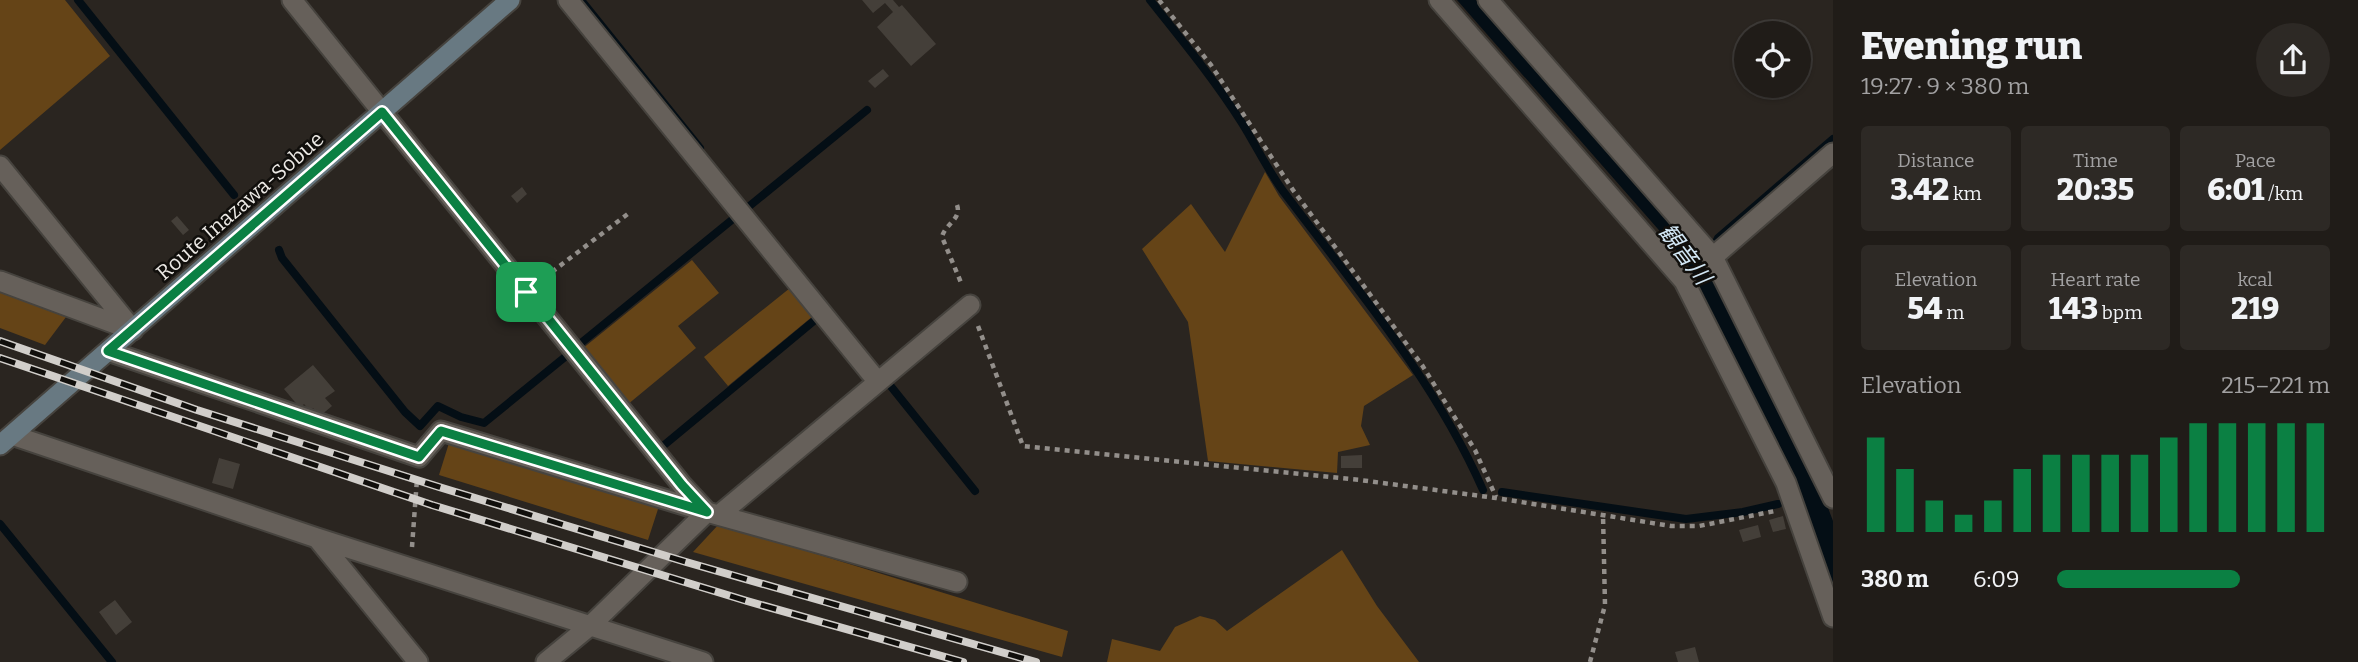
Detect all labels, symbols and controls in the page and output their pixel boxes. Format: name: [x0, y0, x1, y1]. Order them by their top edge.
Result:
map controls: [1734, 21, 1811, 98]
button: locate: [1734, 21, 1811, 98]
text: Evening run: [1861, 23, 2082, 69]
button: share: [2256, 23, 2330, 97]
text: 19:27 · 9 × 380 m: [1861, 72, 2029, 100]
street label: Route Inazawa-Sobue: [151, 126, 329, 286]
text: Distance: [1897, 149, 1974, 172]
text: Time: [2073, 149, 2118, 172]
text: Pace: [2235, 149, 2276, 172]
text: 3.42: [1890, 172, 1949, 208]
text: 20:35: [2057, 172, 2134, 208]
text: 6:01: [2207, 172, 2264, 208]
text: km: [1949, 182, 1982, 205]
text: /km: [2264, 182, 2303, 205]
water label: 観音川: [1653, 218, 1719, 292]
pin: [496, 262, 556, 322]
text: Elevation: [1894, 268, 1977, 291]
text: Heart rate: [2051, 268, 2140, 291]
text: kcal: [2237, 268, 2273, 291]
icon: arrive: [507, 273, 545, 311]
text: 54: [1907, 291, 1942, 327]
text: 143: [2049, 291, 2098, 327]
text: 219: [2231, 291, 2279, 327]
text: m: [1942, 301, 1964, 324]
text: bpm: [2098, 301, 2142, 324]
text: Elevation: [1861, 371, 1961, 399]
text: 215–221 m: [2221, 371, 2330, 399]
text: 380 m: [1861, 565, 1929, 593]
text: 6:09: [1973, 565, 2020, 593]

